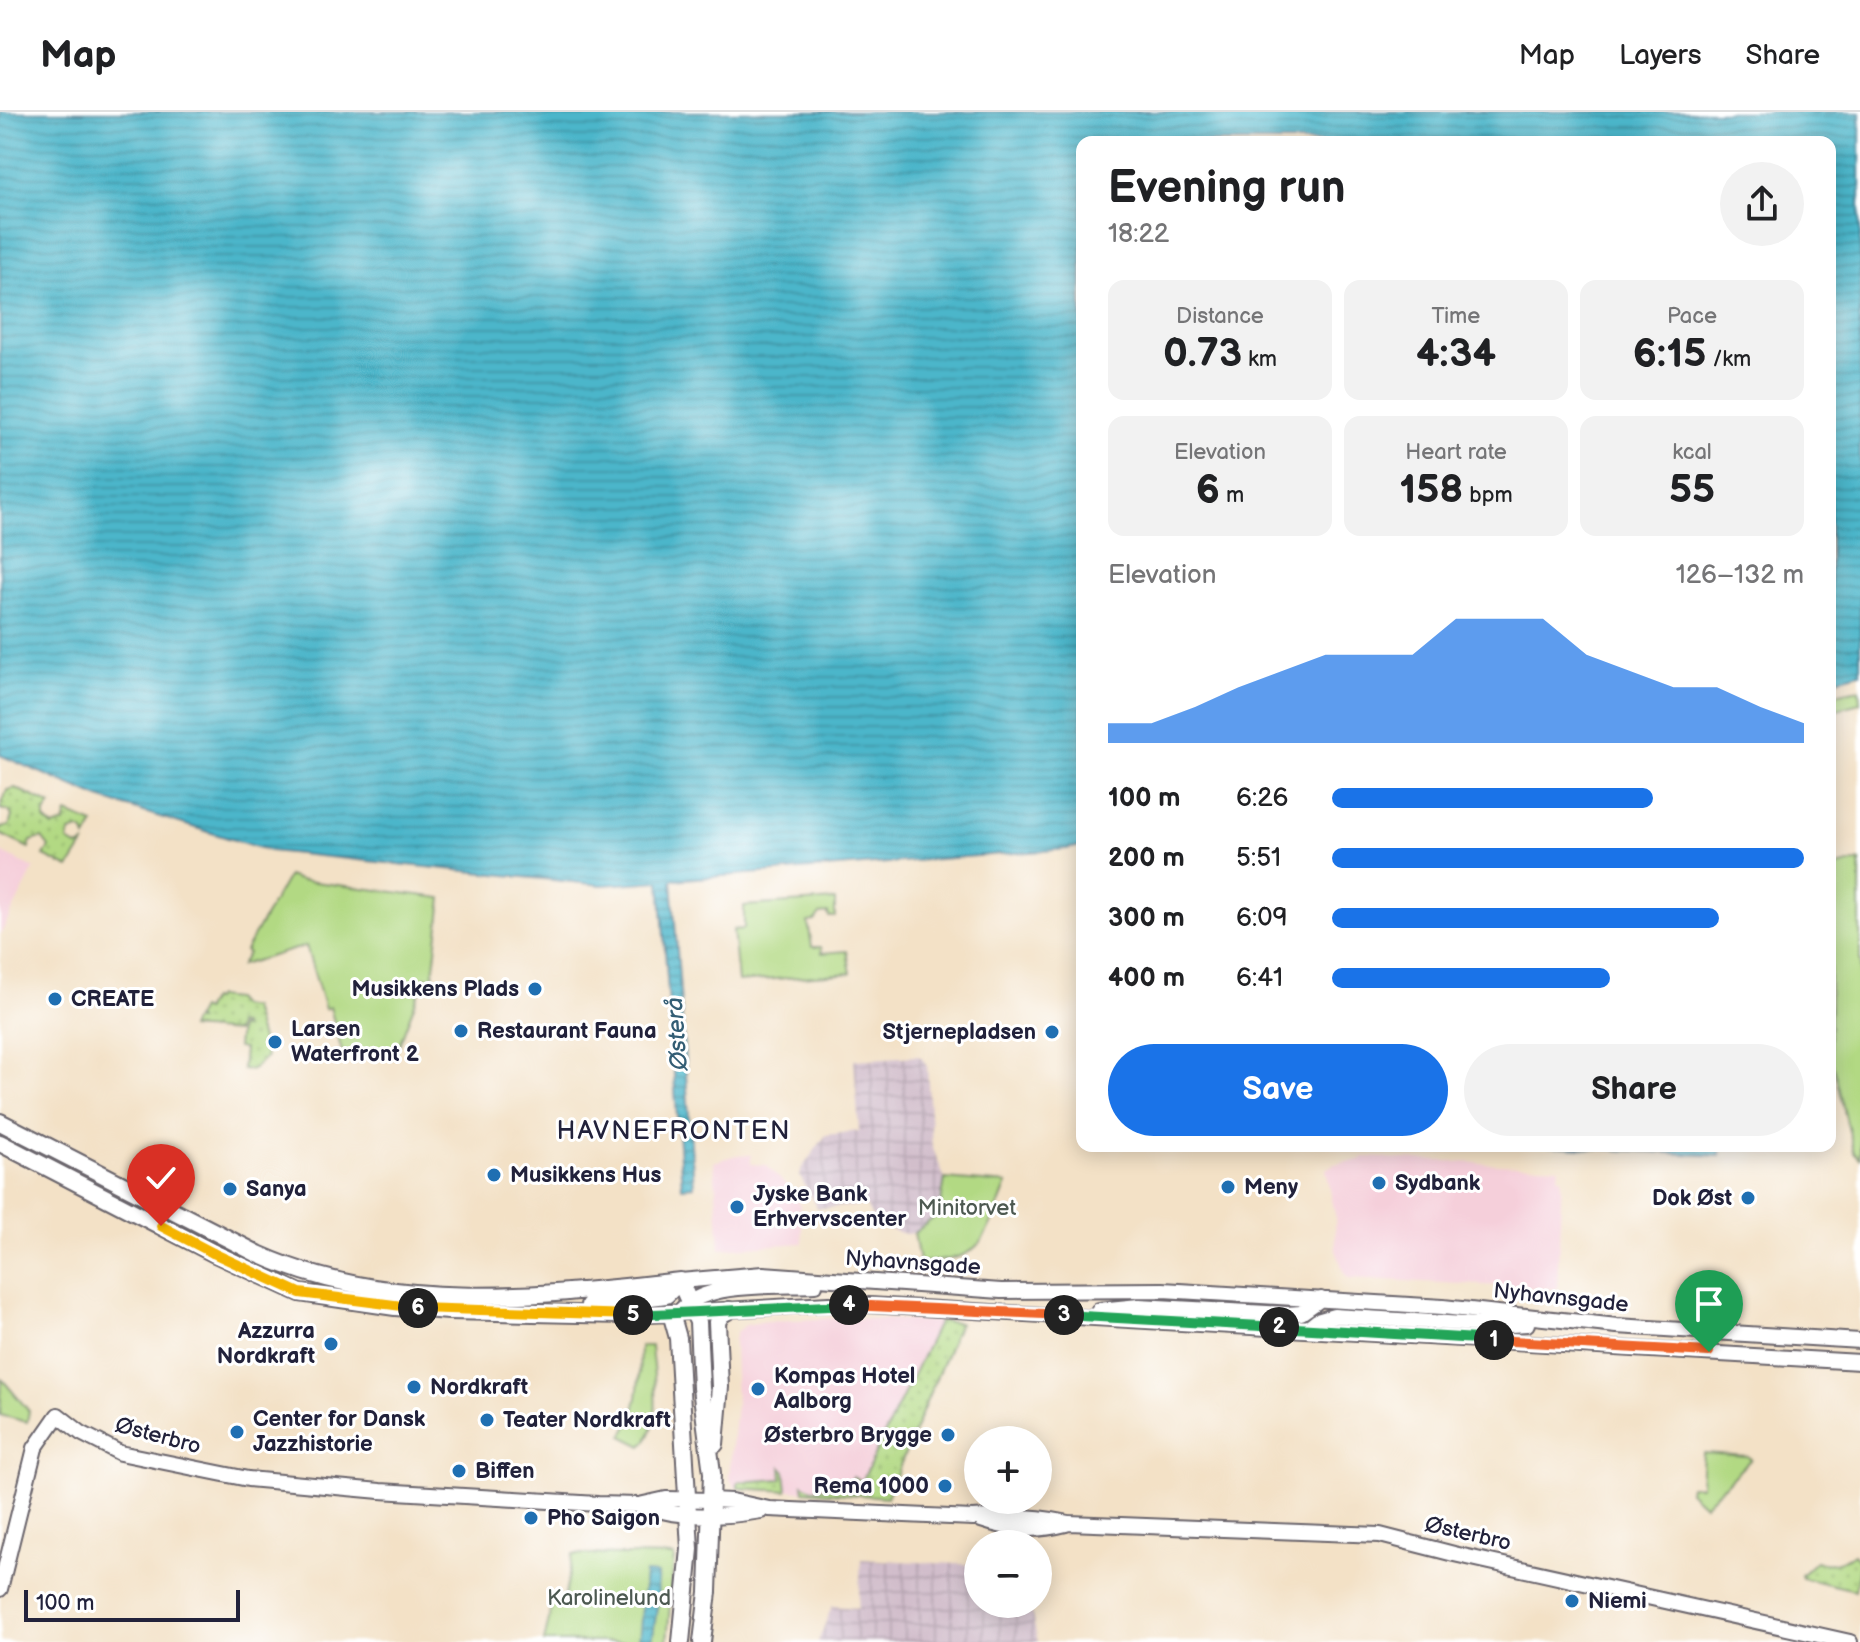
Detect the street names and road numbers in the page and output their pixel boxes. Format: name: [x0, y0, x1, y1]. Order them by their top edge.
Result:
street label: Nyhavnsgade: [844, 1245, 982, 1281]
street label: Nyhavnsgade: [1492, 1277, 1630, 1319]
street label: Østerbro: [112, 1412, 204, 1460]
street label: Østerbro: [1422, 1511, 1514, 1557]

